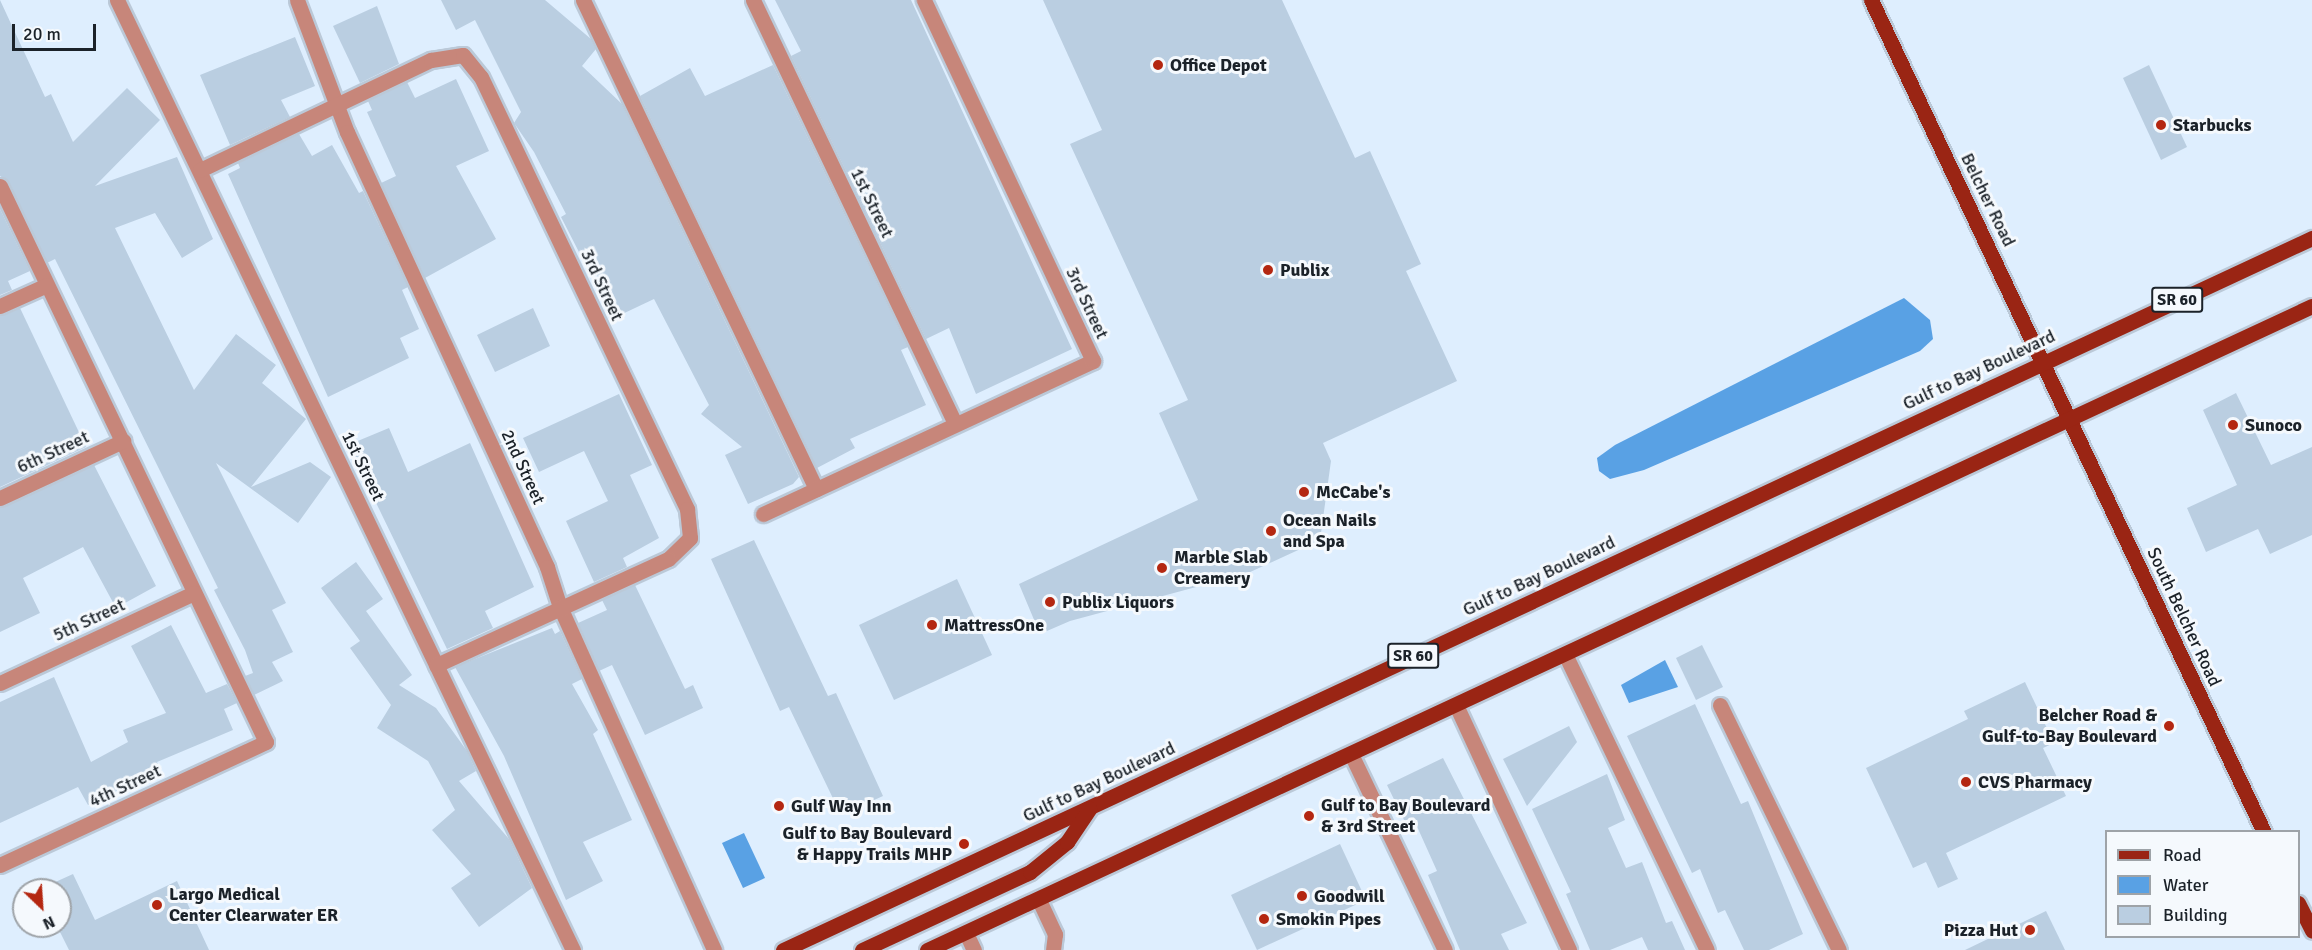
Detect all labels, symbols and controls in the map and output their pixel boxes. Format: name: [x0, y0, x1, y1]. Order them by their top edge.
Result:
scale bar: [15, 12, 99, 50]
text: 20 m: [23, 23, 61, 45]
place label: Office Depot: [1170, 54, 1267, 76]
marker: Office Depot: [1151, 58, 1165, 72]
place label: Starbucks: [2173, 114, 2252, 136]
marker: Starbucks: [2154, 118, 2168, 132]
street label: Belcher Road: [1956, 150, 2020, 250]
street label: 1st Street: [846, 165, 898, 241]
street label: 3rd Street: [576, 246, 628, 324]
place label: Publix: [1280, 259, 1329, 281]
marker: Publix: [1261, 263, 1275, 277]
street label: 3rd Street: [1061, 264, 1113, 342]
road number: SR 60: [2150, 287, 2204, 313]
street label: Gulf to Bay Boulevard: [1899, 325, 2059, 415]
place label: Sunoco: [2245, 414, 2302, 436]
marker: Sunoco: [2226, 418, 2240, 432]
street label: 6th Street: [14, 426, 92, 478]
street label: 2nd Street: [496, 426, 550, 508]
street label: 1st Street: [337, 428, 389, 504]
place label: McCabe's: [1316, 481, 1390, 503]
marker: McCabe's: [1297, 485, 1311, 499]
place label: Ocean Nails and Spa: [1283, 510, 1376, 552]
marker: Ocean Nails and Spa: [1264, 524, 1278, 538]
street label: Gulf to Bay Boulevard: [1459, 531, 1619, 621]
street label: South Belcher Road: [2142, 544, 2226, 690]
place label: Marble Slab Creamery: [1174, 547, 1268, 590]
marker: Marble Slab Creamery: [1155, 561, 1169, 575]
place label: Publix Liquors: [1062, 591, 1174, 613]
street label: 5th Street: [50, 594, 128, 646]
marker: Publix Liquors: [1043, 595, 1057, 609]
place label: MattressOne: [944, 614, 1044, 636]
marker: MattressOne: [925, 618, 939, 632]
road number: SR 60: [1386, 643, 1440, 669]
place label: Belcher Road & Gulf-to-Bay Boulevard: [1982, 705, 2157, 748]
marker: Belcher Road & Gulf-to-Bay Boulevard: [2162, 719, 2176, 733]
street label: Gulf to Bay Boulevard: [1019, 737, 1179, 827]
street label: 4th Street: [86, 760, 164, 812]
place label: CVS Pharmacy: [1978, 771, 2092, 793]
marker: CVS Pharmacy: [1959, 775, 1973, 789]
place label: Gulf Way Inn: [791, 795, 892, 817]
place label: Gulf to Bay Boulevard & 3rd Street: [1321, 795, 1490, 838]
marker: Gulf Way Inn: [772, 799, 786, 813]
marker: Gulf to Bay Boulevard & 3rd Street: [1302, 809, 1316, 823]
place label: Gulf to Bay Boulevard & Happy Trails MHP: [783, 823, 952, 866]
legend: [2105, 830, 2300, 938]
marker: Gulf to Bay Boulevard & Happy Trails MHP: [957, 837, 971, 851]
text: Road: [2163, 844, 2202, 866]
text: Water: [2163, 874, 2208, 896]
north arrow: [12, 878, 72, 938]
place label: Largo Medical Center Clearwater ER: [169, 884, 338, 926]
place label: Goodwill: [1314, 885, 1385, 907]
marker: Goodwill: [1295, 889, 1309, 903]
marker: Largo Medical Center Clearwater ER: [150, 898, 164, 912]
text: Building: [2163, 904, 2227, 926]
place label: Smokin Pipes: [1276, 908, 1381, 930]
text: N: [39, 911, 58, 934]
marker: Smokin Pipes: [1257, 912, 1271, 926]
place label: Pizza Hut: [1944, 919, 2018, 941]
marker: Pizza Hut: [2023, 923, 2037, 937]

